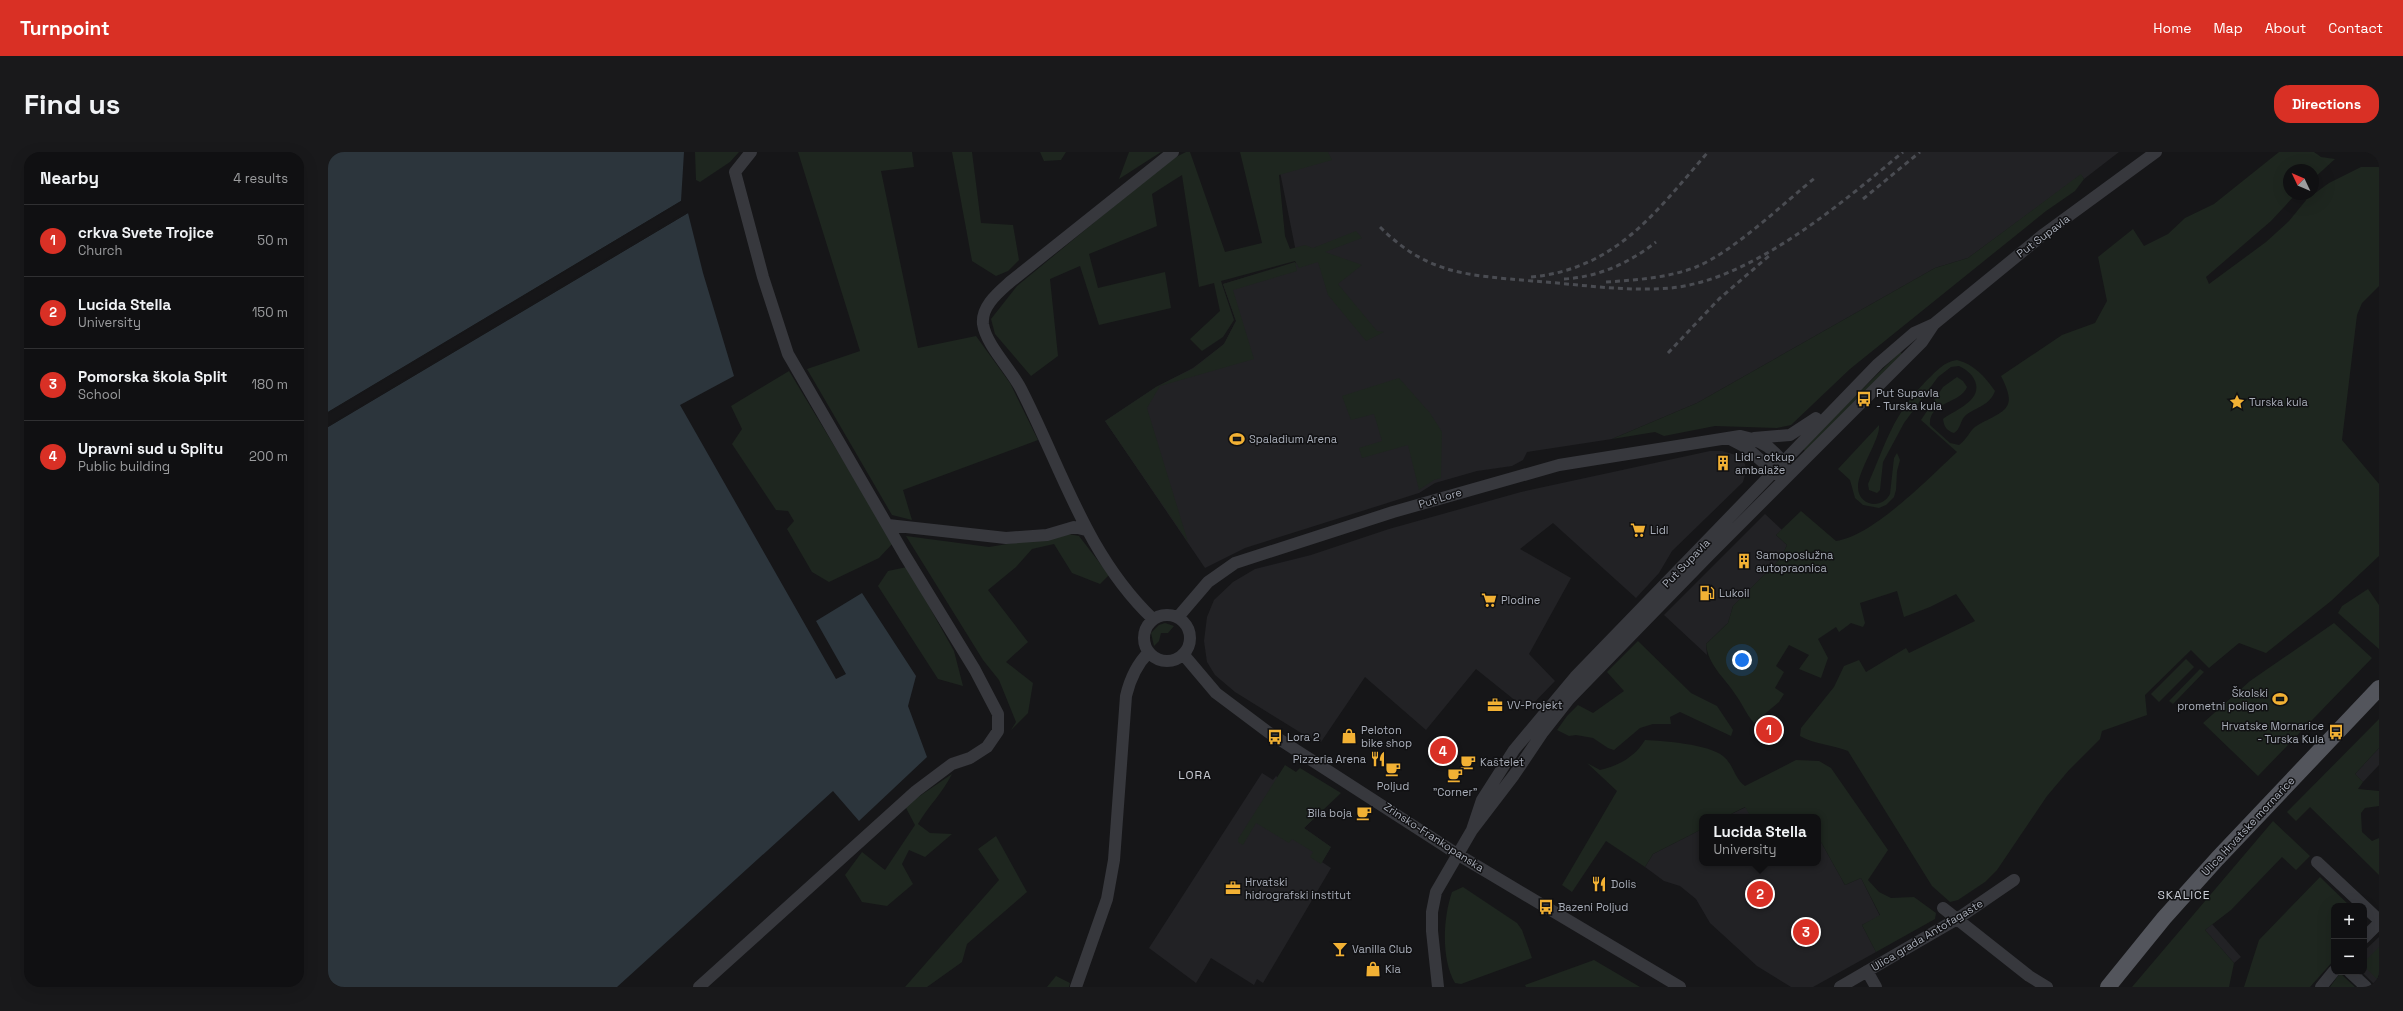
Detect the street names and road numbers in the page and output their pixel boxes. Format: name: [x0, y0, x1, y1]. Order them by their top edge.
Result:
street label: Put Supavla: [2014, 211, 2073, 260]
street label: Put Lore: [1417, 485, 1463, 511]
street label: Put Supavla: [1659, 535, 1713, 590]
street label: Ulica Hrvatske mornarice: [2198, 773, 2298, 879]
street label: Zrinsko-Frankopanska: [1381, 799, 1487, 875]
street label: Ulica grada Antofagaste: [1869, 896, 1985, 974]

